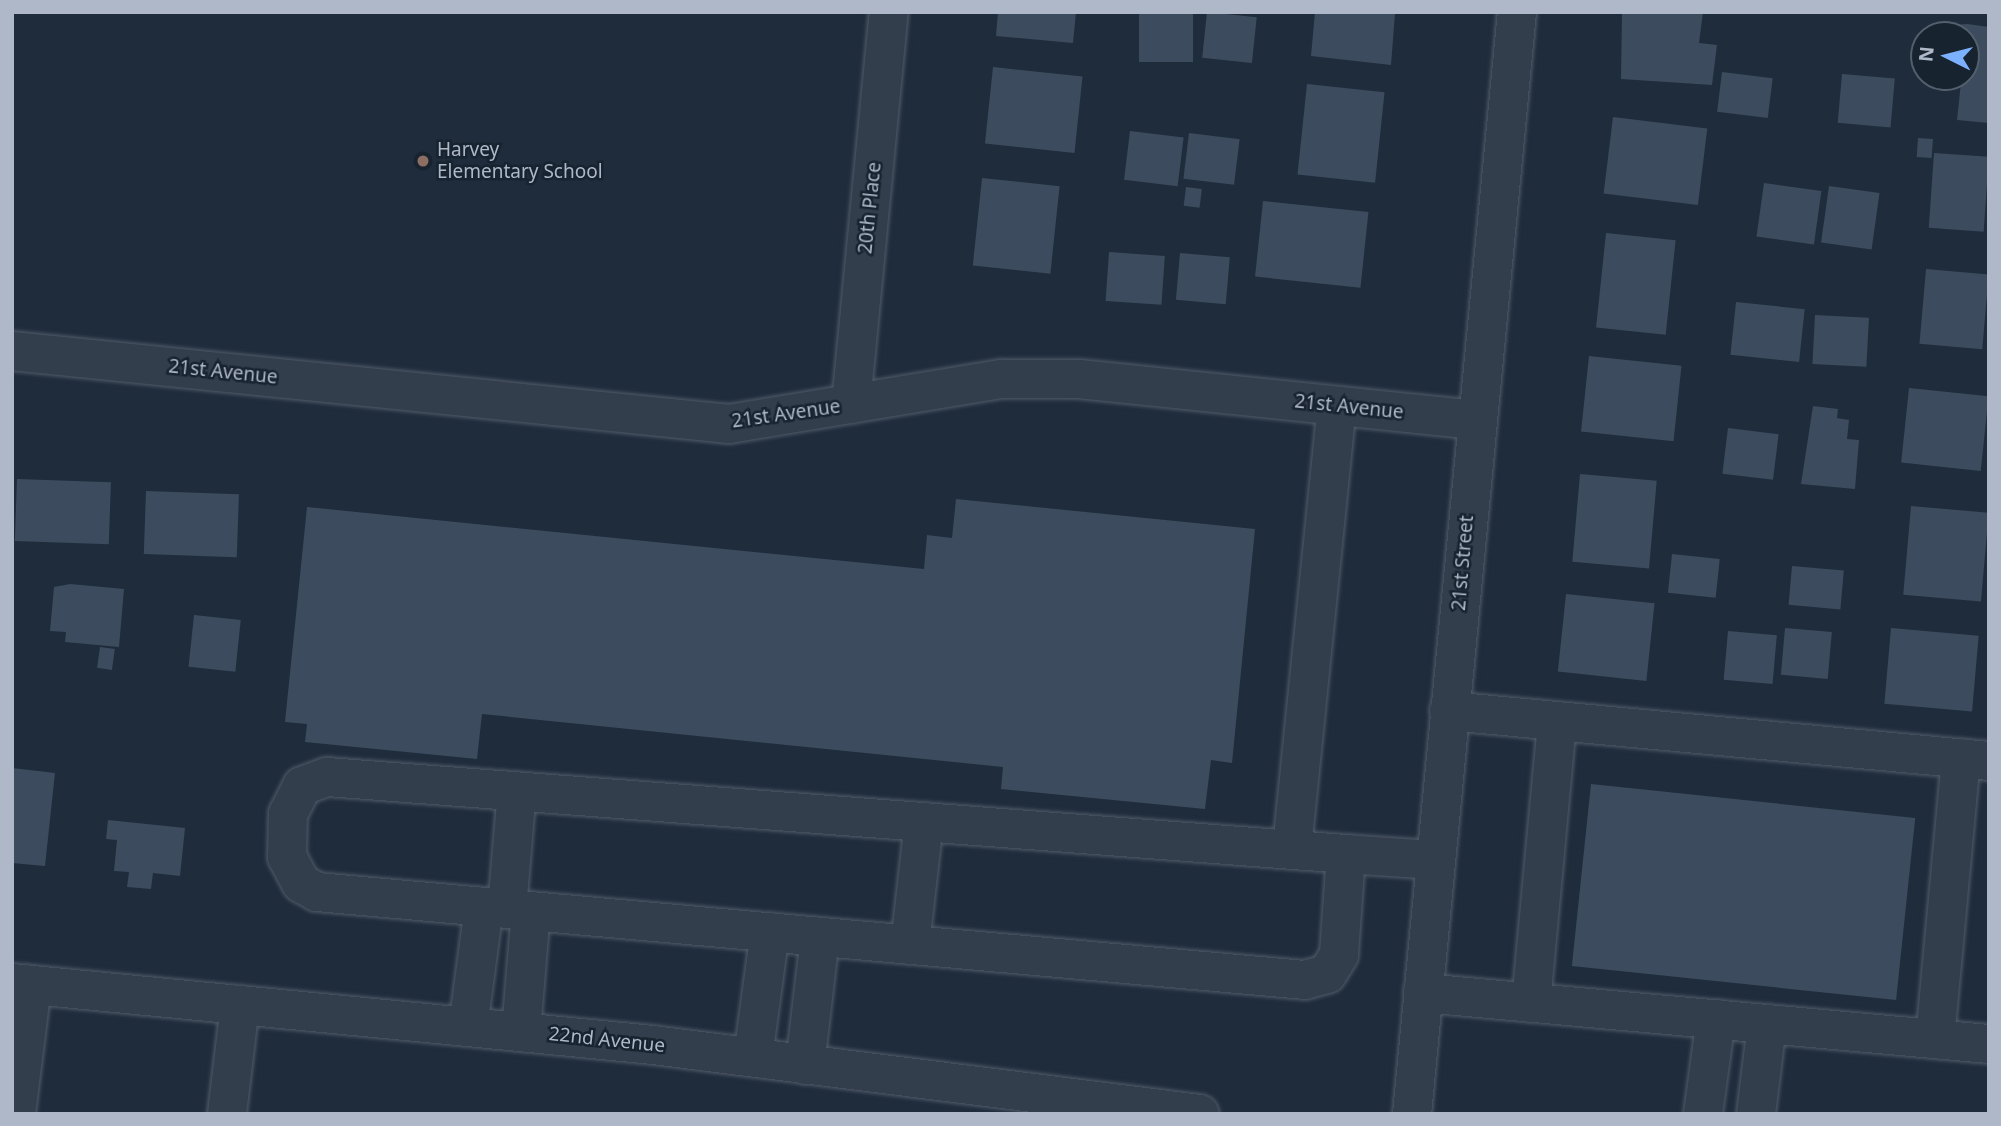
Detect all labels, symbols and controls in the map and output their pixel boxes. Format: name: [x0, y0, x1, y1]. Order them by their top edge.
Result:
north arrow: [1910, 21, 1980, 91]
text: N: [1912, 45, 1940, 63]
place label: Harvey Elementary School: [437, 139, 603, 183]
marker: Harvey Elementary School: [415, 153, 431, 169]
street label: 20th Place: [854, 161, 886, 255]
street label: 21st Avenue: [167, 355, 279, 389]
street label: 21st Avenue: [1293, 390, 1405, 424]
street label: 21st Avenue: [730, 395, 842, 433]
street label: 21st Street: [1447, 514, 1479, 612]
street label: 22nd Avenue: [548, 1023, 666, 1057]

